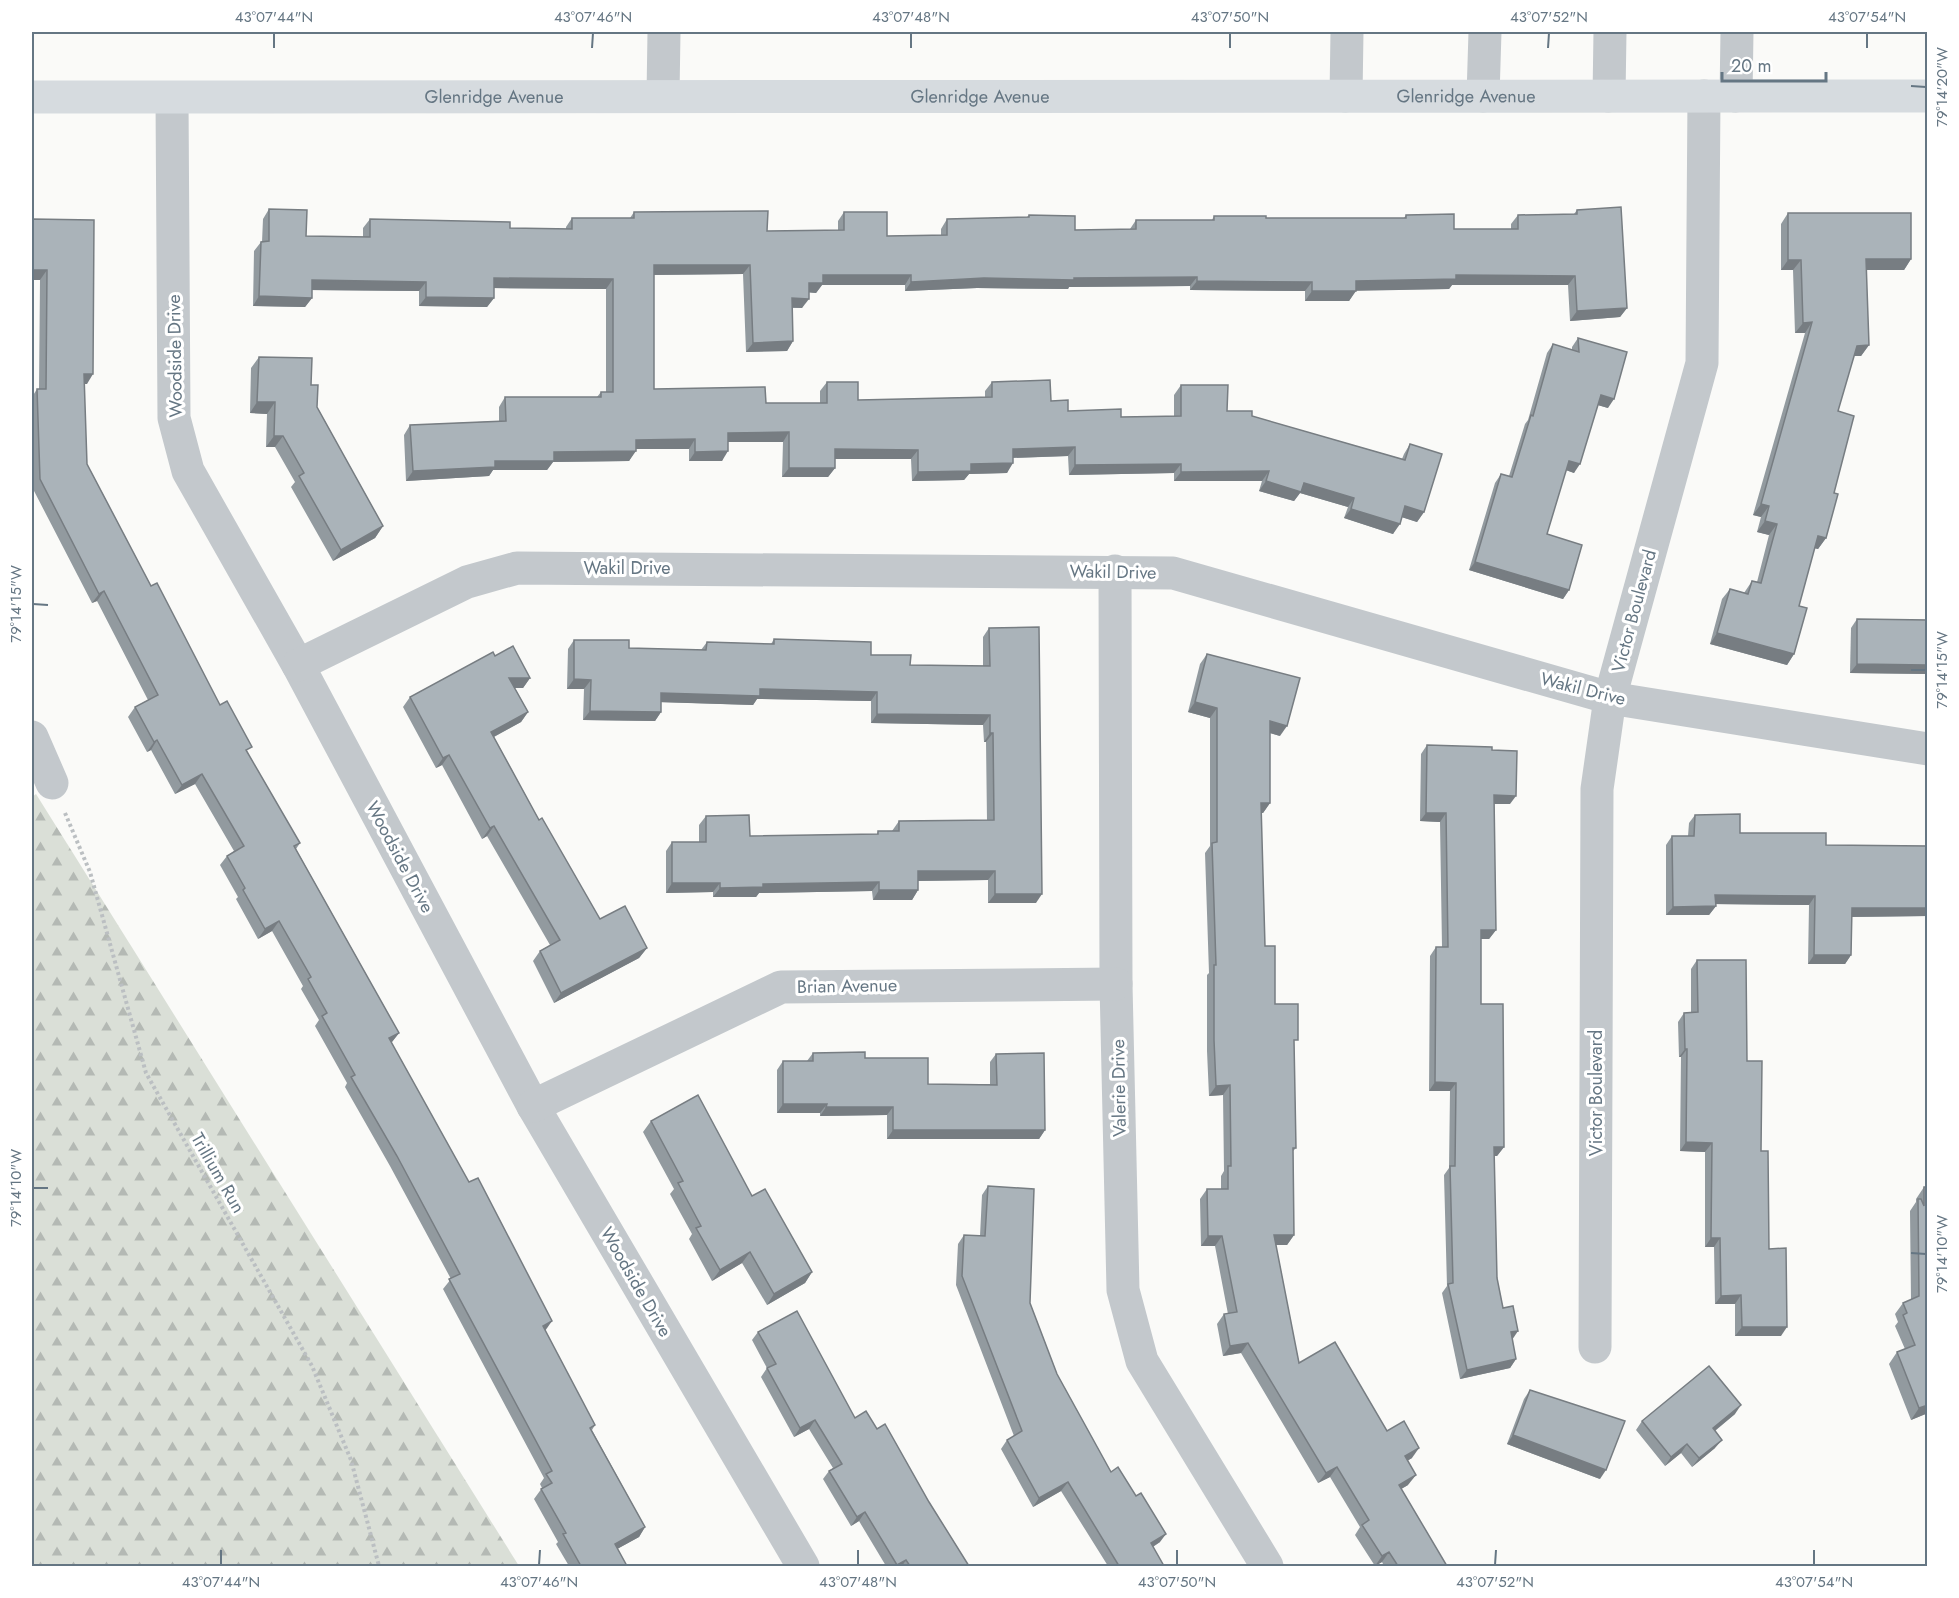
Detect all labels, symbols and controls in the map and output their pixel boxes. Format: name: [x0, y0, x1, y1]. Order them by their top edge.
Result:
text: 43°07'44"N: [235, 6, 313, 28]
text: 43°07'46"N: [554, 6, 632, 28]
text: 43°07'48"N: [872, 6, 950, 28]
text: 43°07'50"N: [1191, 6, 1269, 28]
text: 43°07'52"N: [1510, 6, 1588, 28]
text: 43°07'54"N: [1828, 6, 1906, 28]
scale bar: [1722, 45, 1826, 83]
text: 79°14'20"W: [1931, 47, 1953, 127]
text: 20 m: [1731, 53, 1771, 79]
street label: Glenridge Avenue: [910, 83, 1050, 110]
street label: Glenridge Avenue: [1396, 83, 1536, 109]
street label: Glenridge Avenue: [424, 84, 564, 110]
street label: Woodside Drive: [161, 294, 189, 418]
street label: Victor Boulevard: [1605, 547, 1663, 675]
street label: Wakil Drive: [584, 555, 670, 581]
street label: Wakil Drive: [1069, 558, 1157, 586]
text: 79°14'15"W: [5, 565, 27, 643]
text: 79°14'15"W: [1931, 631, 1953, 709]
street label: Wakil Drive: [1538, 666, 1628, 712]
street label: Woodside Drive: [360, 797, 440, 917]
street label: Brian Avenue: [797, 972, 897, 1000]
street label: Victor Boulevard: [1583, 1030, 1609, 1156]
street label: Valerie Drive: [1105, 1039, 1133, 1137]
street label: Trillium Run: [185, 1128, 251, 1218]
text: 79°14'10"W: [5, 1149, 27, 1227]
text: 79°14'10"W: [1931, 1215, 1953, 1293]
street label: Woodside Drive: [594, 1222, 678, 1342]
text: 43°07'44"N: [182, 1571, 260, 1593]
text: 43°07'46"N: [500, 1571, 578, 1593]
text: 43°07'48"N: [819, 1571, 897, 1593]
text: 43°07'50"N: [1138, 1571, 1216, 1593]
text: 43°07'52"N: [1456, 1571, 1534, 1593]
text: 43°07'54"N: [1775, 1571, 1853, 1593]

